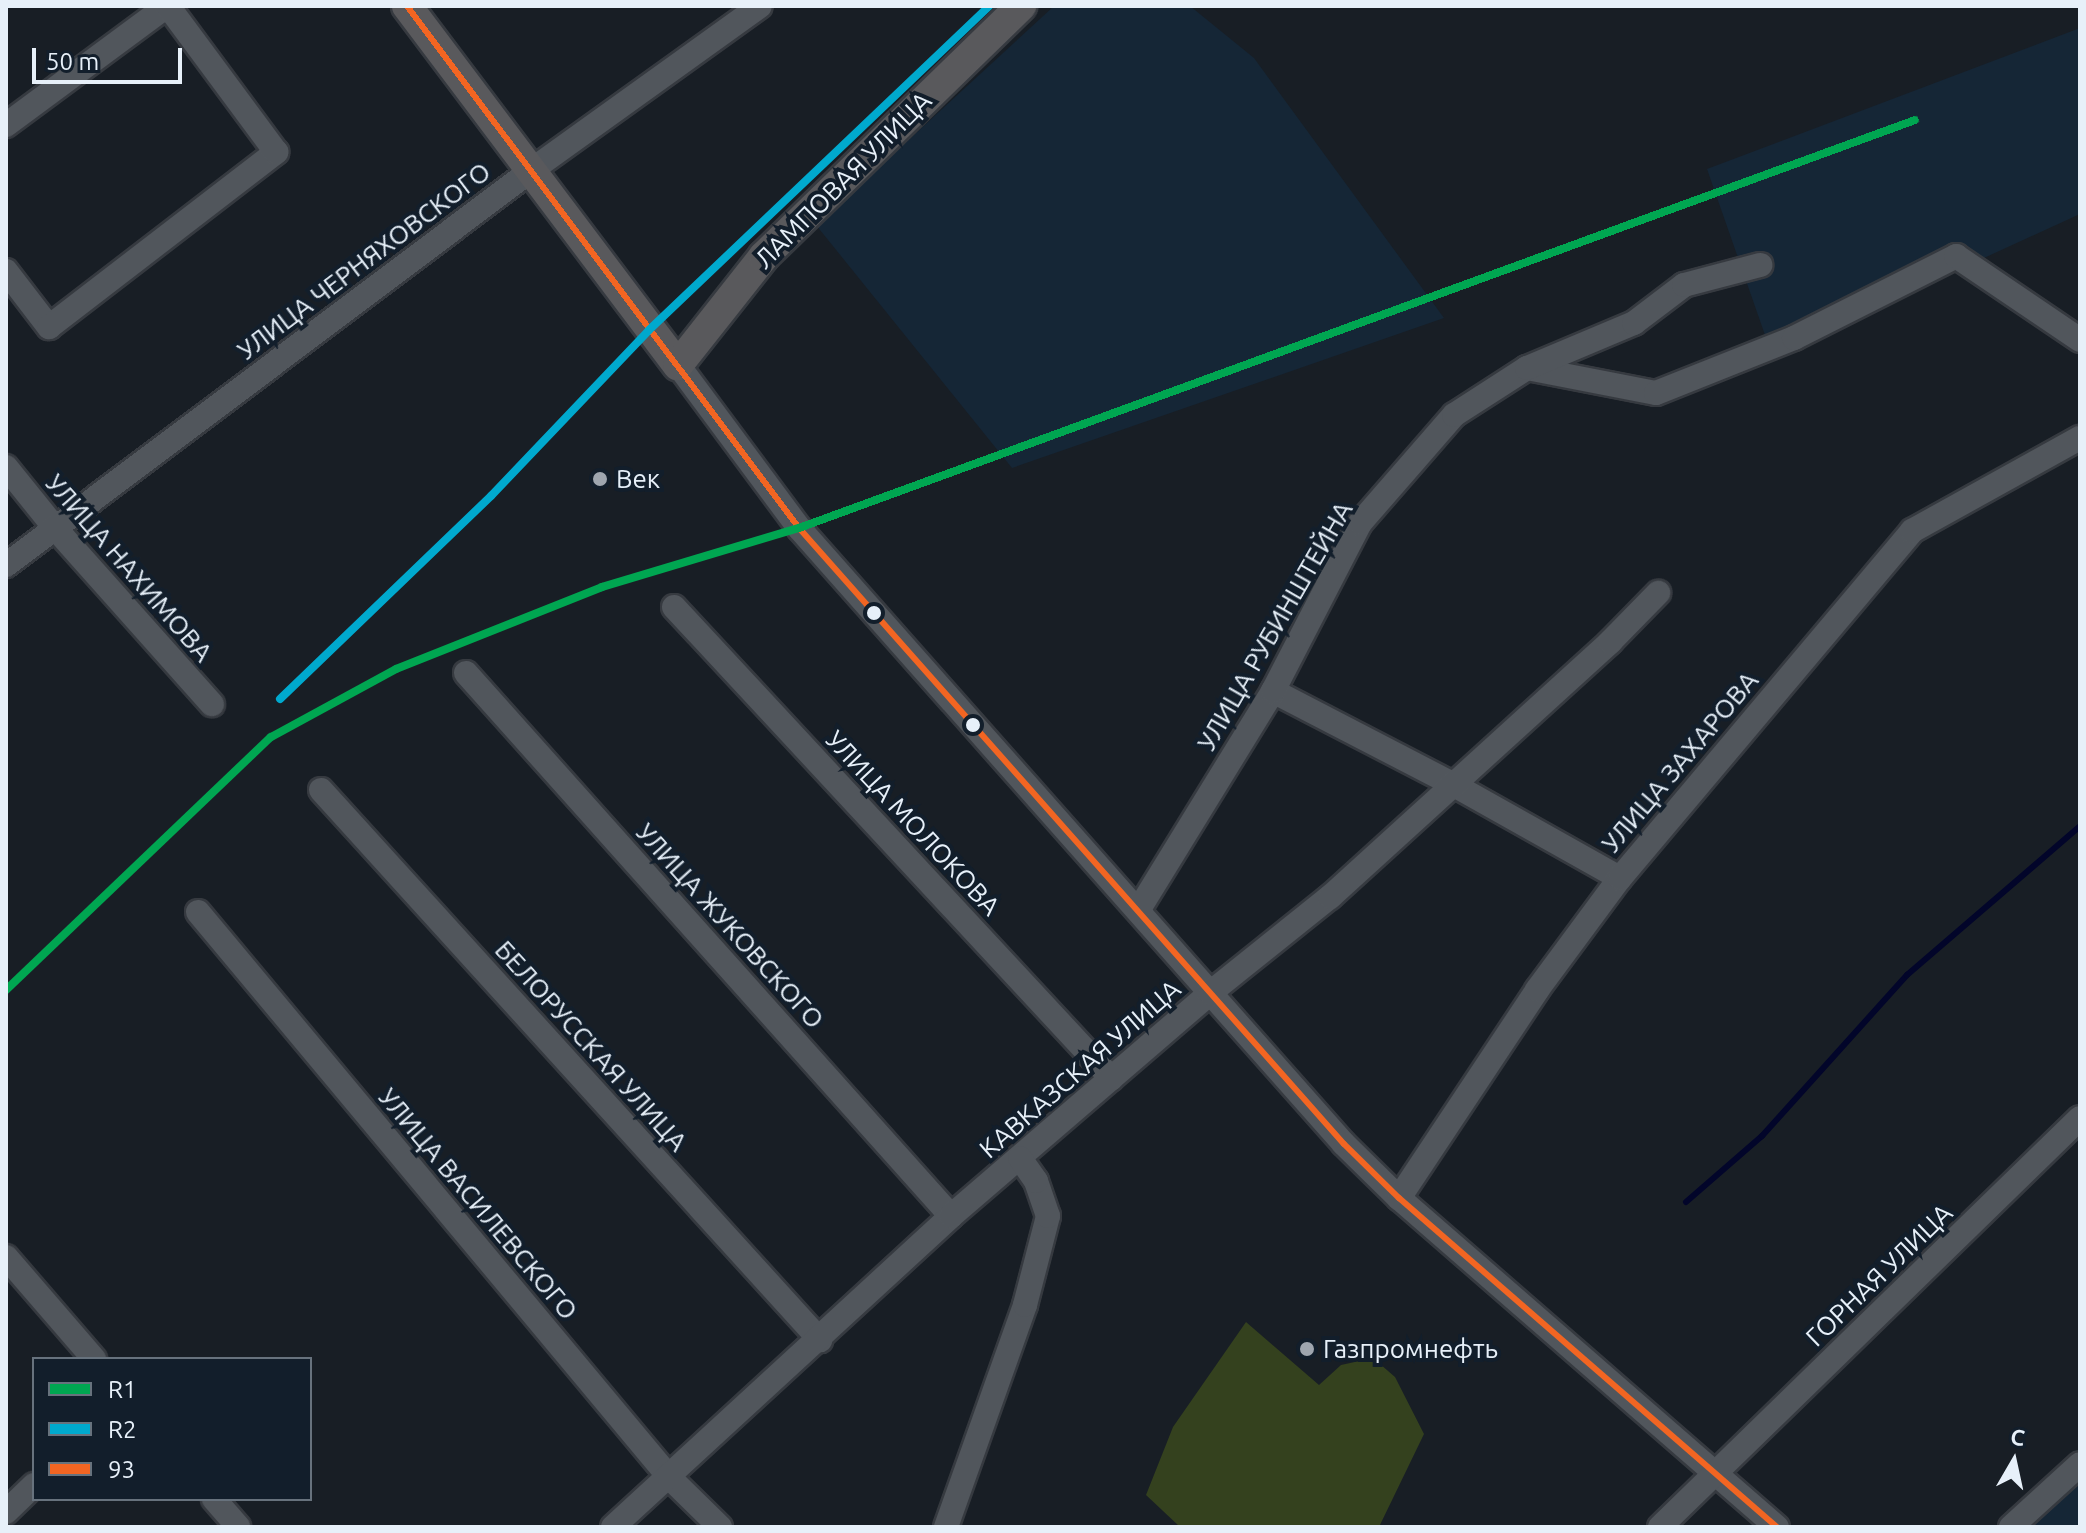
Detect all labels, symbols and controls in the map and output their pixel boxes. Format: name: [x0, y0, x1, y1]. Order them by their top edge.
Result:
scale bar: [36, 32, 186, 82]
text: 50 m: [46, 48, 99, 75]
street label: ЛАМПОВАЯ УЛИЦА: [748, 85, 938, 275]
street label: УЛИЦА ЧЕРНЯХОВСКОГО: [231, 156, 497, 366]
place label: Век: [616, 463, 660, 495]
street label: УЛИЦА НАХИМОВА: [39, 468, 219, 668]
marker: Век: [591, 470, 609, 488]
street label: УЛИЦА РУБИНШТЕЙНА: [1191, 496, 1359, 756]
unlabelled marker: [866, 605, 882, 621]
street label: УЛИЦА ЗАХАРОВА: [1595, 665, 1765, 859]
unlabelled marker: [965, 717, 981, 733]
street label: УЛИЦА МОЛОКОВА: [819, 724, 1007, 922]
street label: УЛИЦА ЖУКОВСКОГО: [630, 817, 830, 1035]
street label: БЕЛОРУССКАЯ УЛИЦА: [488, 934, 694, 1158]
street label: КАВКАЗСКАЯ УЛИЦА: [973, 973, 1187, 1165]
street label: УЛИЦА ВАСИЛЕВСКОГО: [372, 1082, 584, 1326]
street label: ГОРНАЯ УЛИЦА: [1799, 1197, 1959, 1353]
place label: Газпромнефть: [1323, 1333, 1498, 1365]
marker: Газпромнефть: [1298, 1340, 1316, 1358]
legend: [32, 1357, 312, 1501]
text: R1: [108, 1376, 137, 1403]
text: R2: [108, 1416, 137, 1443]
north arrow: [1974, 1421, 2054, 1501]
text: С: [2009, 1423, 2027, 1450]
text: 93: [108, 1456, 135, 1483]

